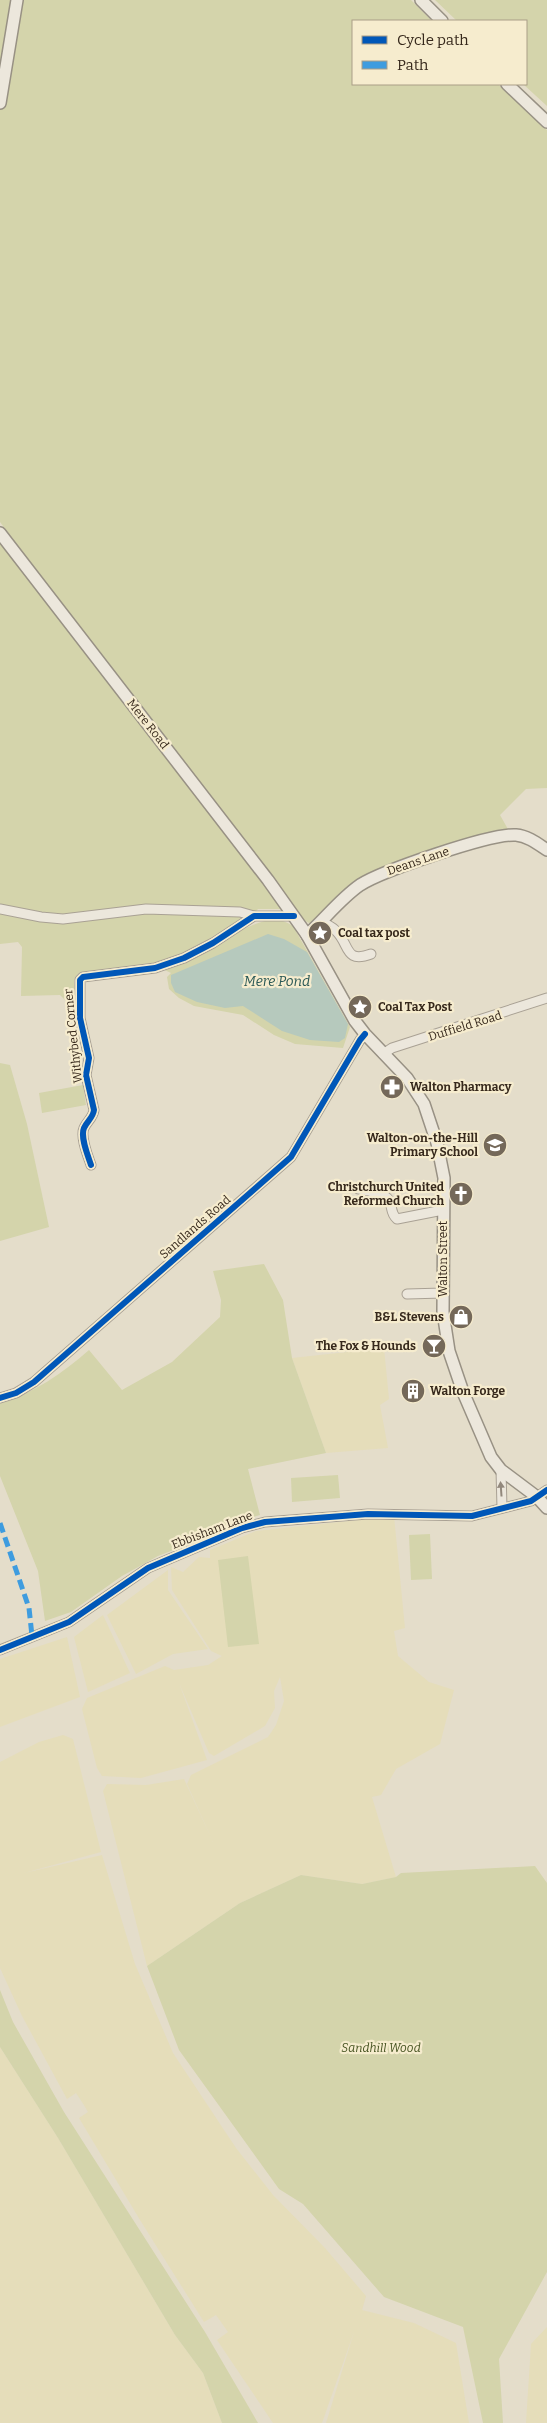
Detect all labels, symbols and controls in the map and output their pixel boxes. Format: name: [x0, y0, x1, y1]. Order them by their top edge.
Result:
legend: [352, 20, 527, 85]
text: Cycle path: [397, 31, 469, 49]
text: Path: [397, 56, 429, 74]
street label: Mere Road: [124, 696, 172, 752]
street label: Deans Lane: [385, 844, 451, 878]
place icon: Coal tax post: [307, 920, 333, 946]
place label: Coal tax post: [338, 926, 410, 940]
water label: Mere Pond: [244, 973, 310, 990]
street label: Withybed Corner: [61, 987, 85, 1084]
place icon: Coal Tax Post: [347, 994, 373, 1020]
place label: Coal Tax Post: [378, 1000, 453, 1014]
street label: Duffield Road: [427, 1008, 503, 1044]
pharmacy icon: Walton Pharmacy: [379, 1074, 405, 1100]
place label: Walton Pharmacy: [410, 1080, 512, 1094]
place label: Walton-on-the-Hill Primary School: [367, 1131, 478, 1159]
school or university icon: Walton-on-the-Hill Primary School: [482, 1132, 508, 1158]
place label: Christchurch United Reformed Church: [328, 1180, 445, 1208]
church icon: Christchurch United Reformed Church: [448, 1181, 474, 1207]
street label: Sandlands Road: [157, 1192, 233, 1262]
street label: Walton Street: [436, 1220, 450, 1297]
shop icon: B&L Stevens: [448, 1304, 474, 1330]
place label: B&L Stevens: [375, 1310, 444, 1324]
bar icon: The Fox & Hounds: [421, 1333, 447, 1359]
place label: The Fox & Hounds: [316, 1339, 416, 1353]
building icon: Walton Forge: [400, 1378, 426, 1404]
place label: Walton Forge: [430, 1384, 506, 1398]
one-way arrow: [496, 1481, 504, 1497]
street label: Ebbisham Lane: [169, 1508, 255, 1552]
park label: Sandhill Wood: [341, 2041, 421, 2055]

